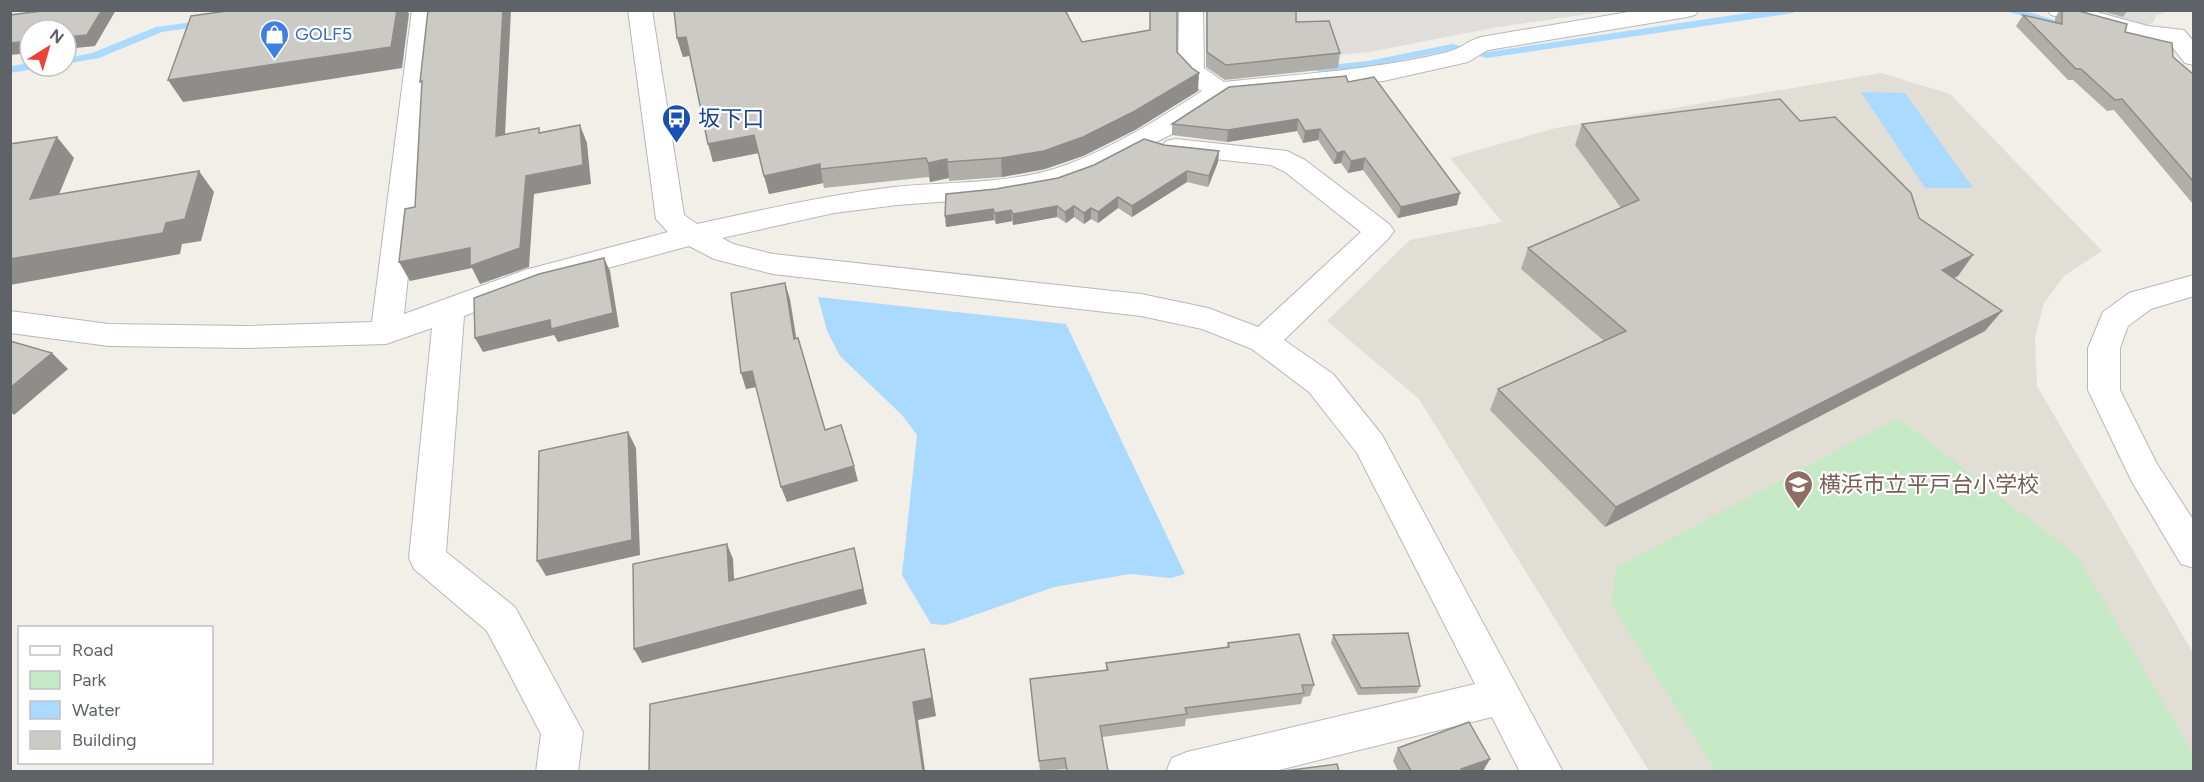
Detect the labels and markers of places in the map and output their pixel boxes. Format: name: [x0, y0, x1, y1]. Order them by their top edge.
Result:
shop icon: GOLF5: [258, 18, 290, 60]
place label: GOLF5: [295, 23, 352, 45]
bus stop icon: 坂下口: [661, 102, 693, 144]
place label: 坂下口: [698, 105, 764, 132]
school or university icon: 横浜市立平戸台小学校: [1782, 468, 1814, 510]
place label: 横浜市立平戸台小学校: [1819, 471, 2039, 498]

